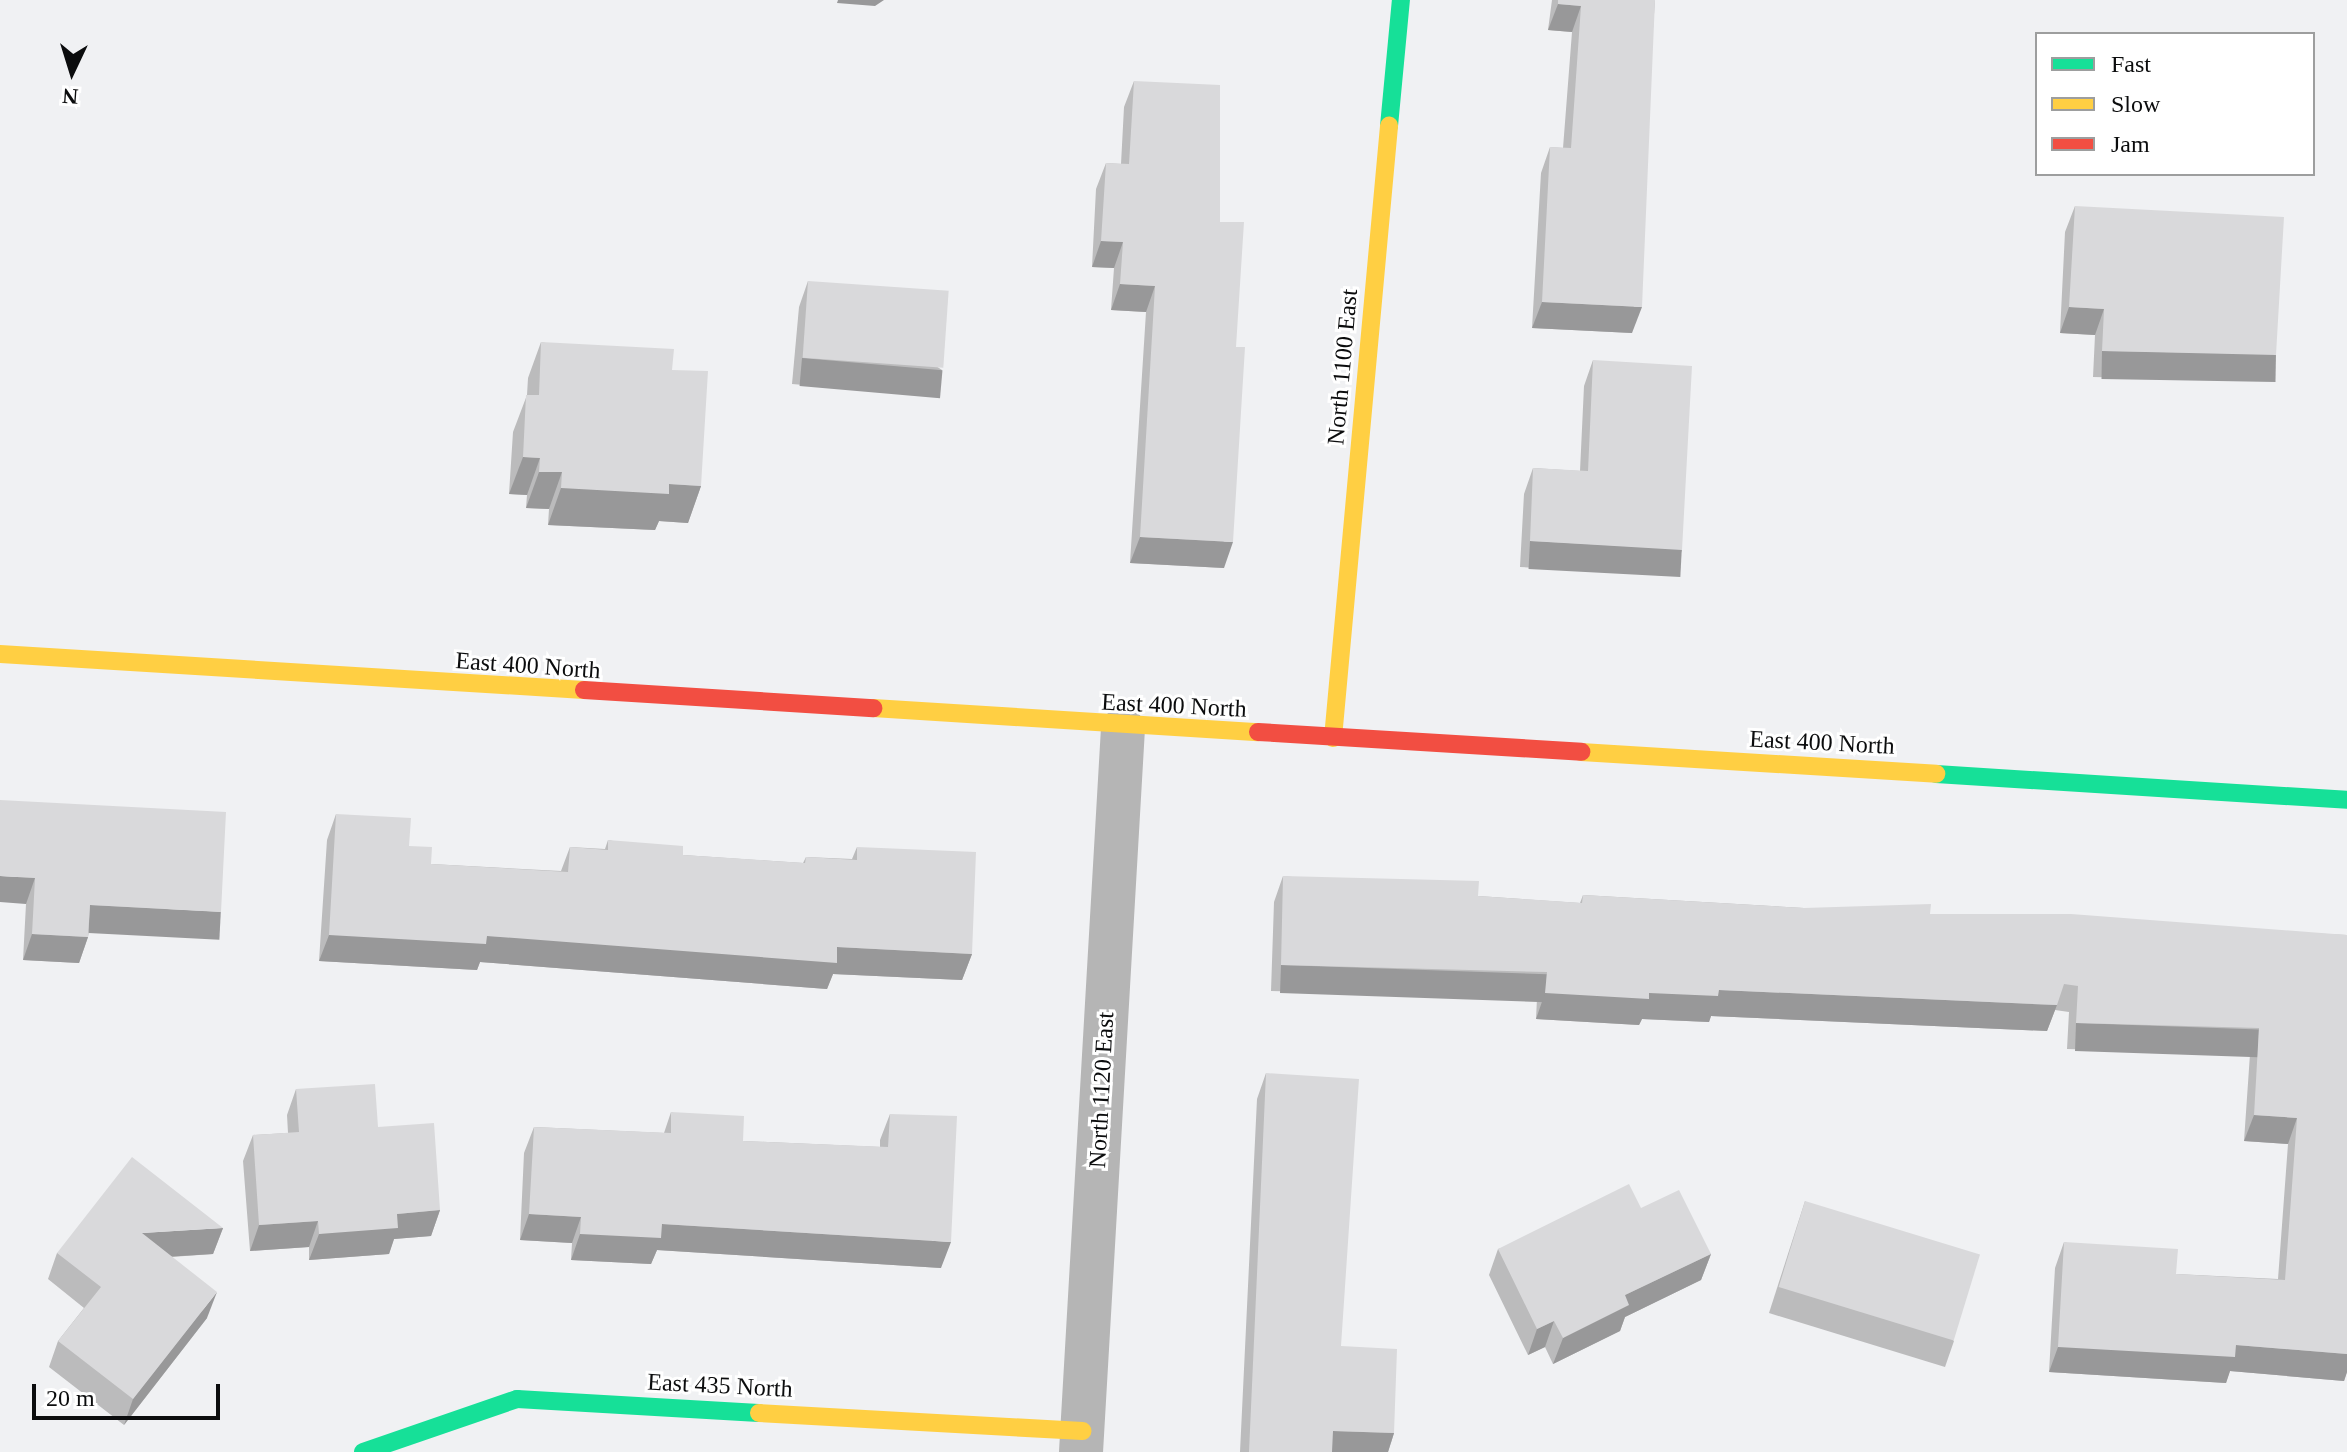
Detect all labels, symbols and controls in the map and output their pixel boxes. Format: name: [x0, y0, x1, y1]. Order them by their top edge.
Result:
north arrow: [32, 32, 112, 112]
legend: [2035, 32, 2315, 176]
text: Fast: [2111, 51, 2151, 77]
text: N: [62, 83, 79, 109]
text: Slow: [2111, 91, 2160, 117]
text: Jam: [2111, 131, 2150, 157]
street label: North 1100 East: [1322, 288, 1364, 446]
street label: East 400 North: [455, 647, 601, 685]
street label: East 400 North: [1101, 688, 1247, 724]
street label: East 400 North: [1749, 725, 1895, 761]
street label: North 1120 East: [1084, 1011, 1120, 1169]
scale bar: [36, 1368, 224, 1418]
street label: East 435 North: [647, 1368, 793, 1404]
text: 20 m: [46, 1385, 95, 1411]

